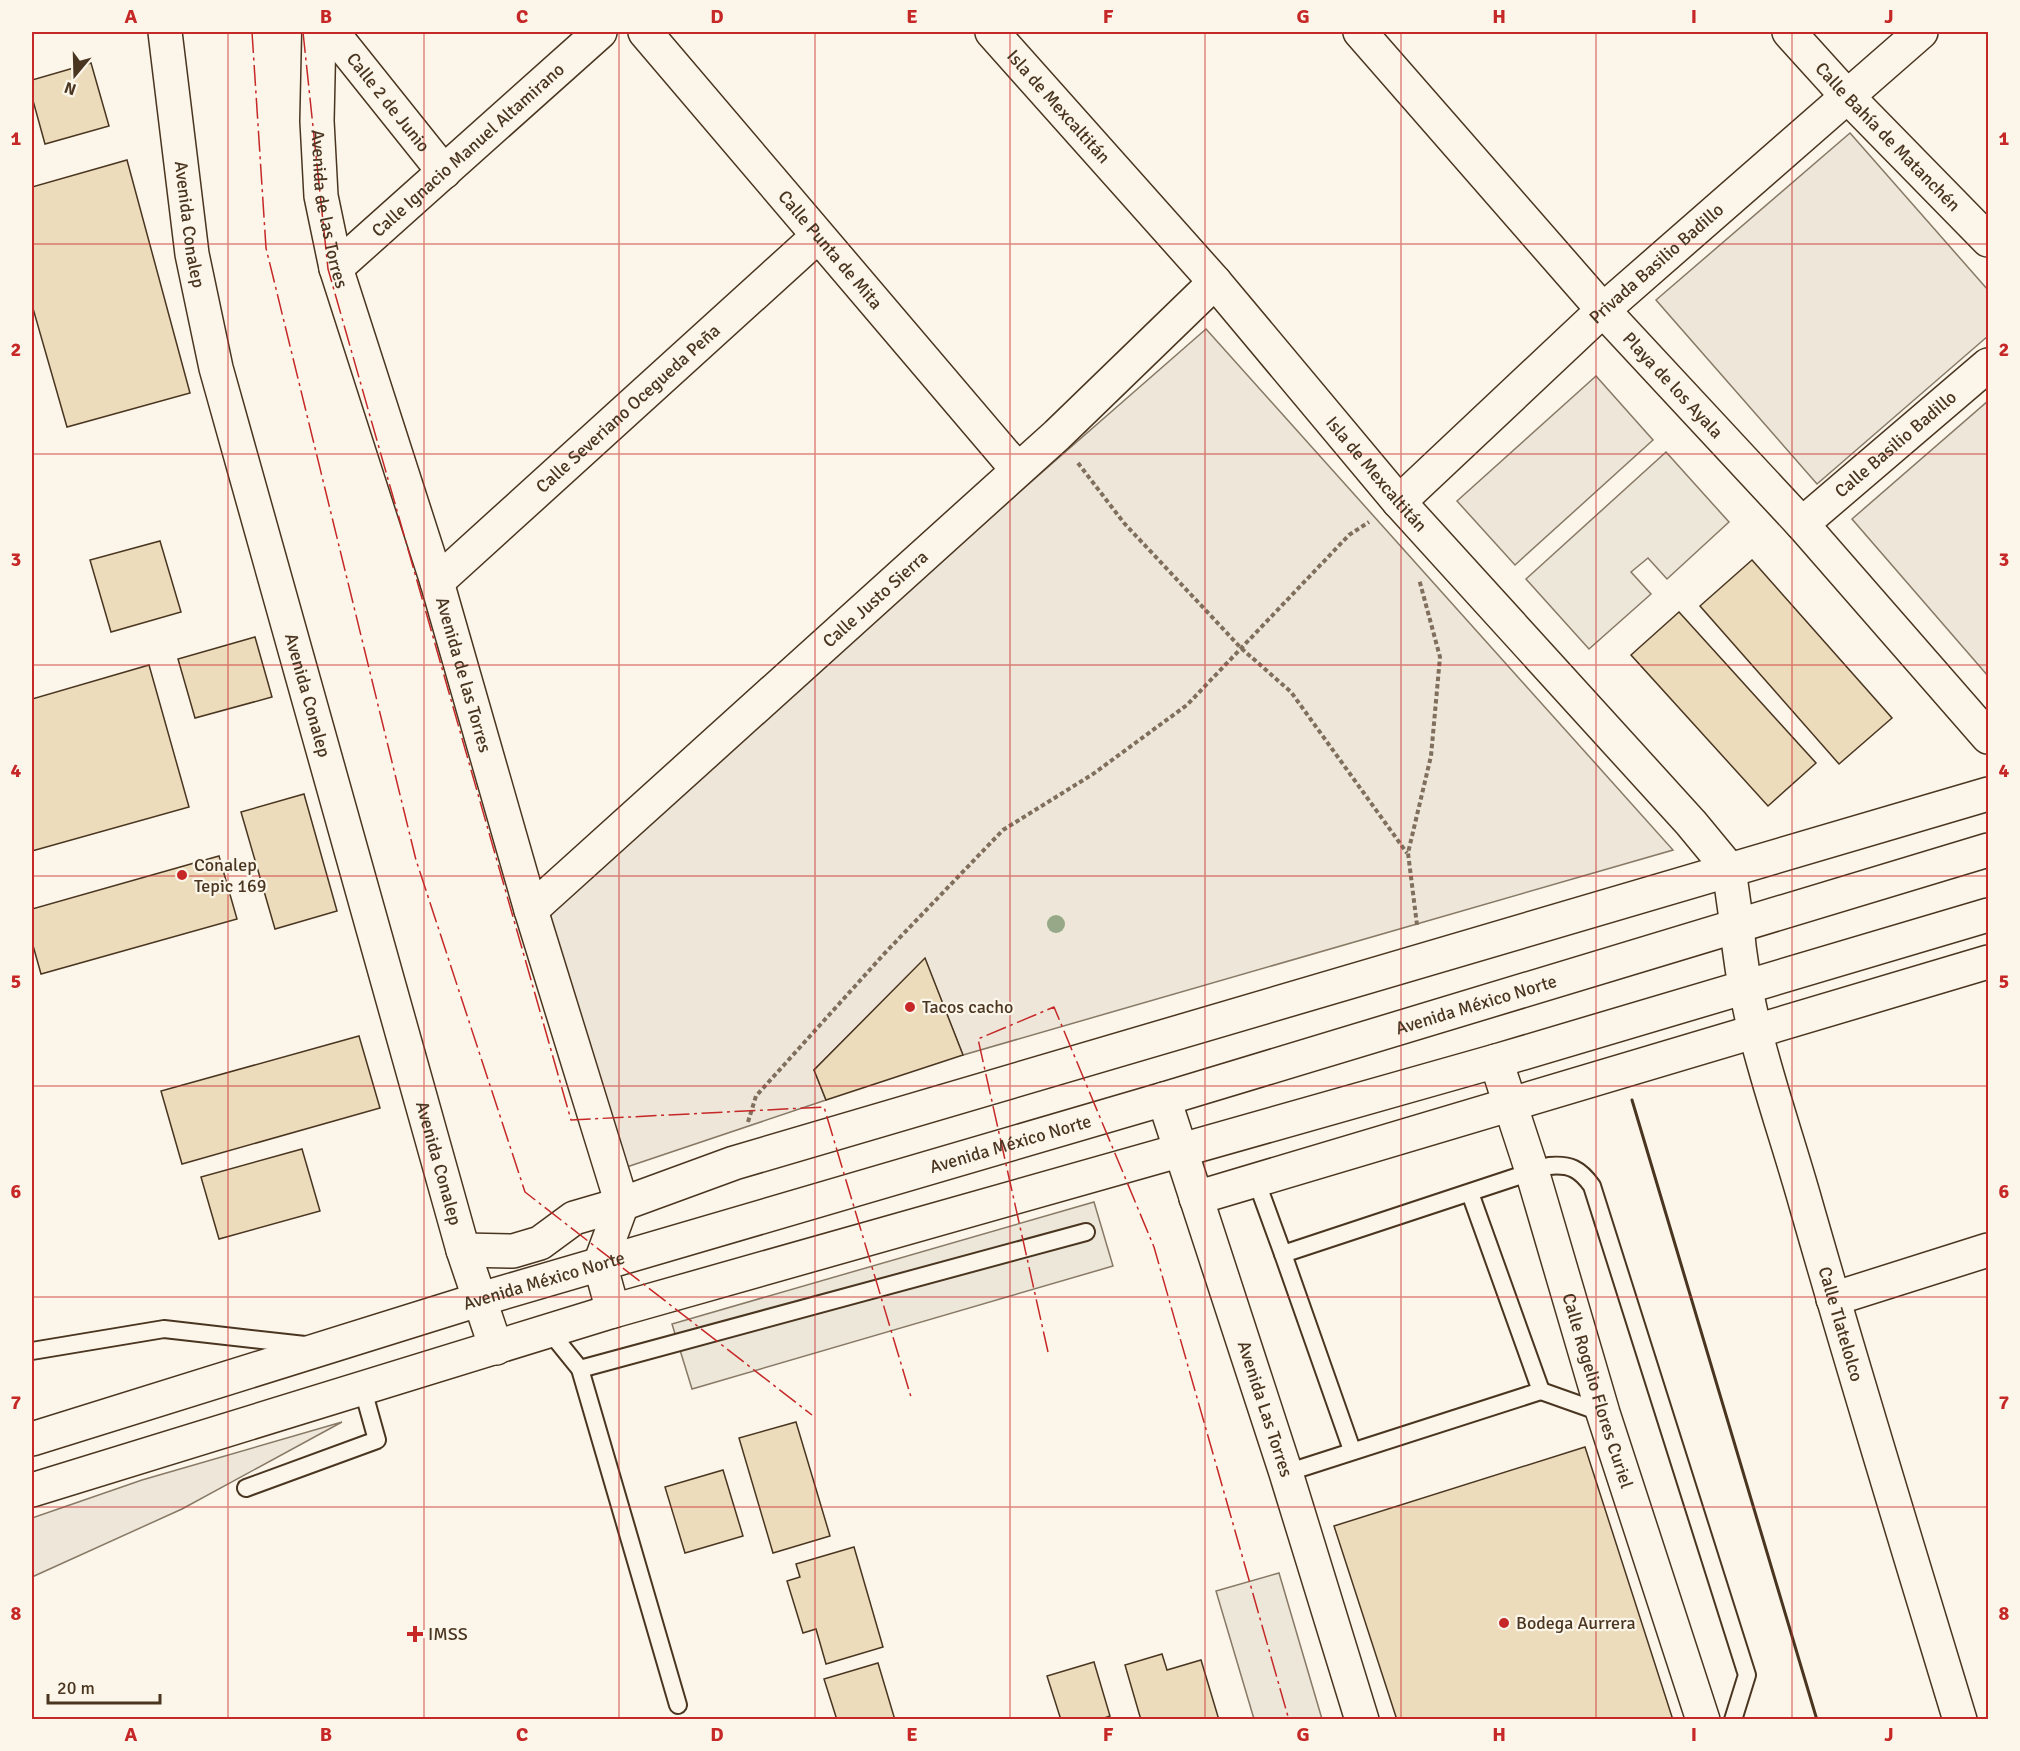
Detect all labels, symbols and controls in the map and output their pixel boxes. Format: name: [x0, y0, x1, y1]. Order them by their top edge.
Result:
text: A: [125, 4, 138, 29]
text: B: [320, 4, 332, 29]
text: C: [516, 4, 528, 29]
text: D: [710, 4, 724, 29]
text: E: [906, 4, 918, 29]
text: F: [1103, 4, 1114, 29]
text: G: [1296, 4, 1310, 29]
text: H: [1492, 4, 1506, 29]
text: I: [1691, 4, 1697, 29]
text: J: [1884, 4, 1894, 29]
north arrow: [45, 45, 105, 105]
street label: Isla de Mexcaltitán: [1002, 45, 1115, 168]
street label: Calle 2 de Junio: [342, 48, 435, 157]
street label: Calle Bahía de Matanchén: [1811, 57, 1965, 216]
street label: Calle Ignacio Manuel Altamirano: [367, 58, 569, 242]
text: N: [62, 77, 79, 100]
text: 1: [11, 126, 22, 151]
text: 1: [1999, 126, 2010, 151]
street label: Avenida de las Torres: [306, 129, 353, 291]
street label: Avenida Conalep: [170, 160, 210, 290]
street label: Calle Punta de Mita: [774, 186, 887, 314]
street label: Privada Basilio Badillo: [1585, 199, 1728, 328]
street label: Calle Severiano Ocegueda Peña: [531, 319, 725, 498]
street label: Playa de los Ayala: [1618, 328, 1728, 443]
text: 2: [11, 337, 21, 362]
text: 2: [1999, 337, 2009, 362]
street label: Calle Basilio Badillo: [1830, 386, 1961, 502]
street label: Isla de Mexcaltitán: [1321, 412, 1432, 536]
street label: Calle Justo Sierra: [818, 546, 933, 652]
text: 3: [11, 547, 21, 572]
text: 3: [1999, 547, 2009, 572]
street label: Avenida de las Torres: [431, 595, 496, 755]
street label: Avenida Conalep: [280, 631, 335, 760]
text: 4: [11, 758, 22, 783]
text: 4: [1999, 758, 2010, 783]
place label: Conalep Tepic 169: [194, 854, 266, 897]
marker: Conalep Tepic 169: [175, 868, 189, 882]
text: 5: [11, 969, 21, 994]
text: 5: [1999, 969, 2009, 994]
street label: Avenida México Norte: [1393, 970, 1559, 1039]
place label: Tacos cacho: [922, 996, 1013, 1018]
marker: Tacos cacho: [903, 1000, 917, 1014]
street label: Avenida Conalep: [411, 1099, 467, 1228]
street label: Avenida México Norte: [927, 1110, 1094, 1178]
text: 6: [11, 1179, 22, 1204]
text: 6: [1999, 1179, 2010, 1204]
street label: Avenida México Norte: [461, 1246, 627, 1315]
street label: Calle Tlatelolco: [1813, 1264, 1868, 1384]
street label: Calle Rogelio Flores Curiel: [1557, 1291, 1638, 1491]
street label: Avenida Las Torres: [1233, 1338, 1298, 1480]
text: 7: [11, 1390, 22, 1415]
text: 7: [1999, 1390, 2010, 1415]
text: 8: [11, 1601, 22, 1626]
text: 8: [1999, 1601, 2010, 1626]
place label: Bodega Aurrera: [1516, 1612, 1636, 1634]
marker: Bodega Aurrera: [1497, 1616, 1511, 1630]
place label: IMSS: [428, 1623, 468, 1645]
marker: IMSS: [406, 1625, 424, 1643]
scale bar: [48, 1667, 160, 1705]
text: 20 m: [57, 1677, 95, 1699]
text: A: [125, 1722, 138, 1747]
text: B: [320, 1722, 332, 1747]
text: C: [516, 1722, 528, 1747]
text: D: [710, 1722, 724, 1747]
text: E: [906, 1722, 918, 1747]
text: F: [1103, 1722, 1114, 1747]
text: G: [1296, 1722, 1310, 1747]
text: H: [1492, 1722, 1506, 1747]
text: I: [1691, 1722, 1697, 1747]
text: J: [1884, 1722, 1894, 1747]

